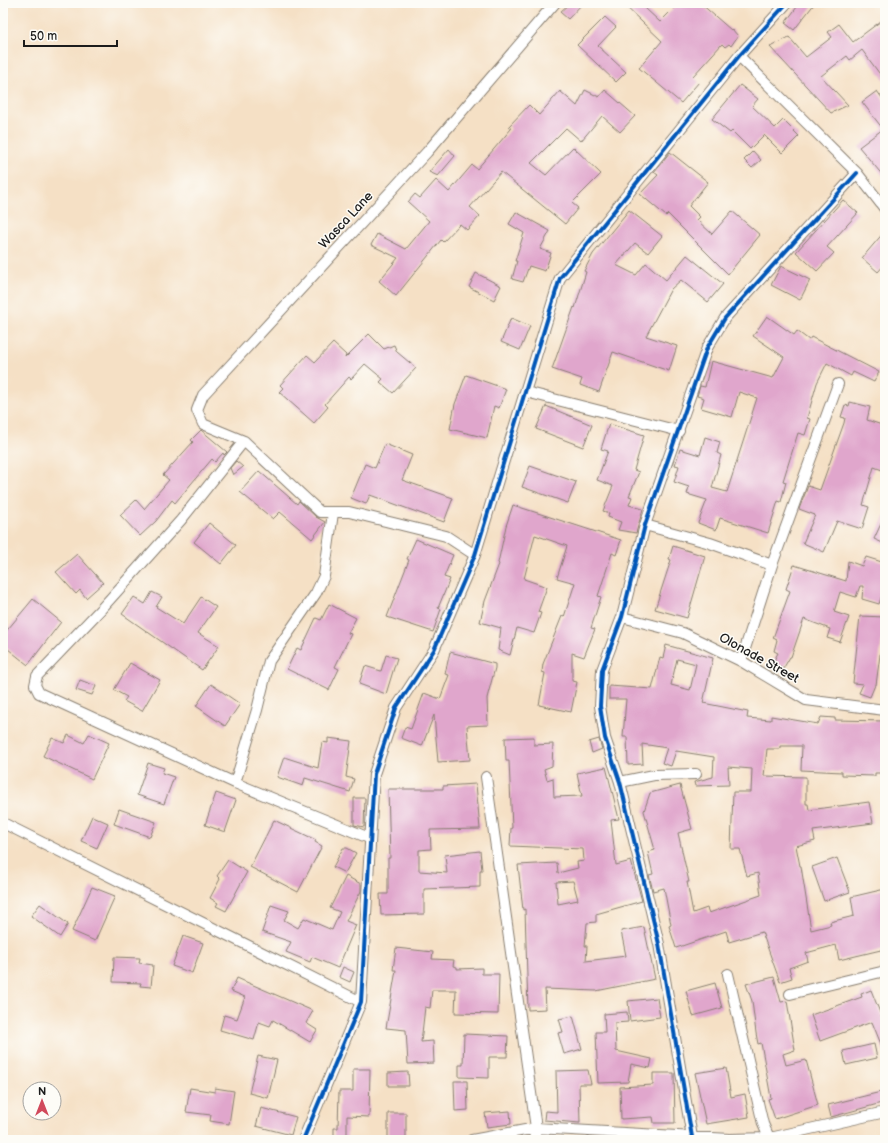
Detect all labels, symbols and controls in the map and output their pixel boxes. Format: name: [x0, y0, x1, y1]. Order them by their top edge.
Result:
scale bar: [24, 22, 117, 48]
text: 50 m: [30, 29, 57, 44]
street label: Wasca Lane: [316, 188, 377, 252]
street label: Olonade Street: [716, 629, 802, 687]
north arrow: [22, 1081, 62, 1121]
text: N: [38, 1085, 46, 1098]

